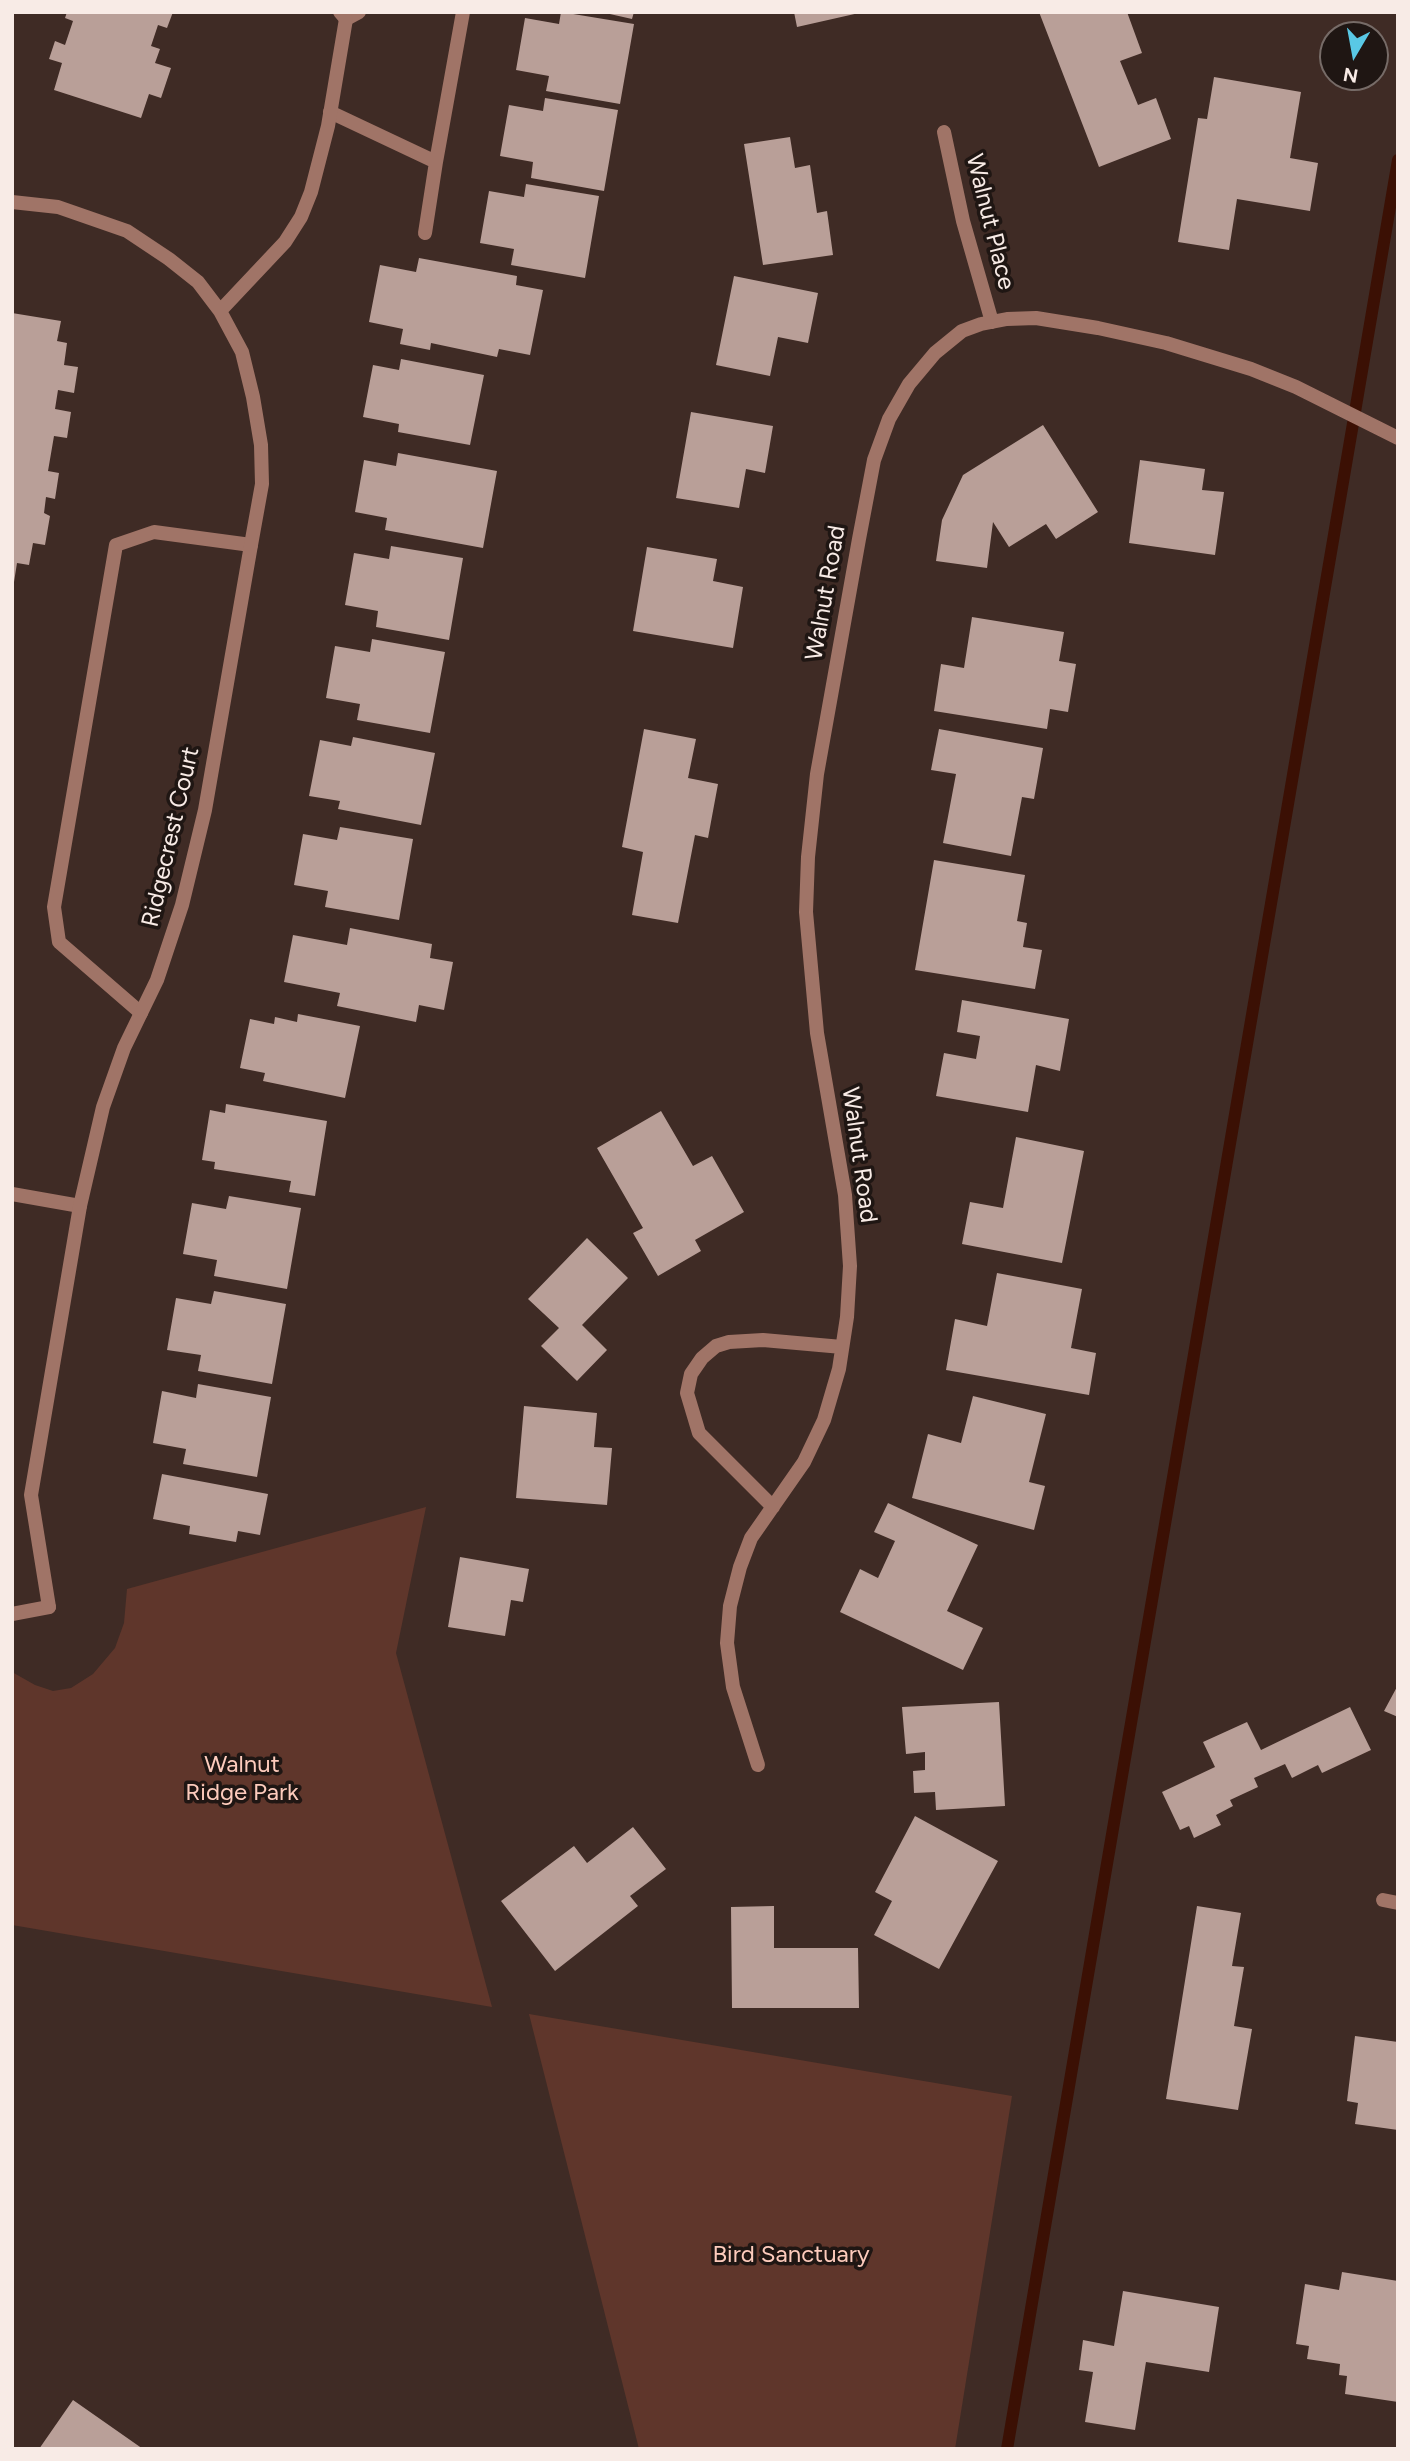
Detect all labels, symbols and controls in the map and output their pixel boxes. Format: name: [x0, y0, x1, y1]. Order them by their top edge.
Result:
north arrow: [1319, 21, 1389, 91]
text: N: [1341, 63, 1360, 88]
street label: Walnut Place: [959, 151, 1021, 293]
street label: Walnut Road: [800, 523, 852, 663]
street label: Ridgecrest Court: [136, 744, 206, 930]
street label: Walnut Road: [835, 1085, 883, 1225]
park label: Walnut Ridge Park: [185, 1751, 299, 1807]
park label: Bird Sanctuary: [712, 2241, 870, 2269]

